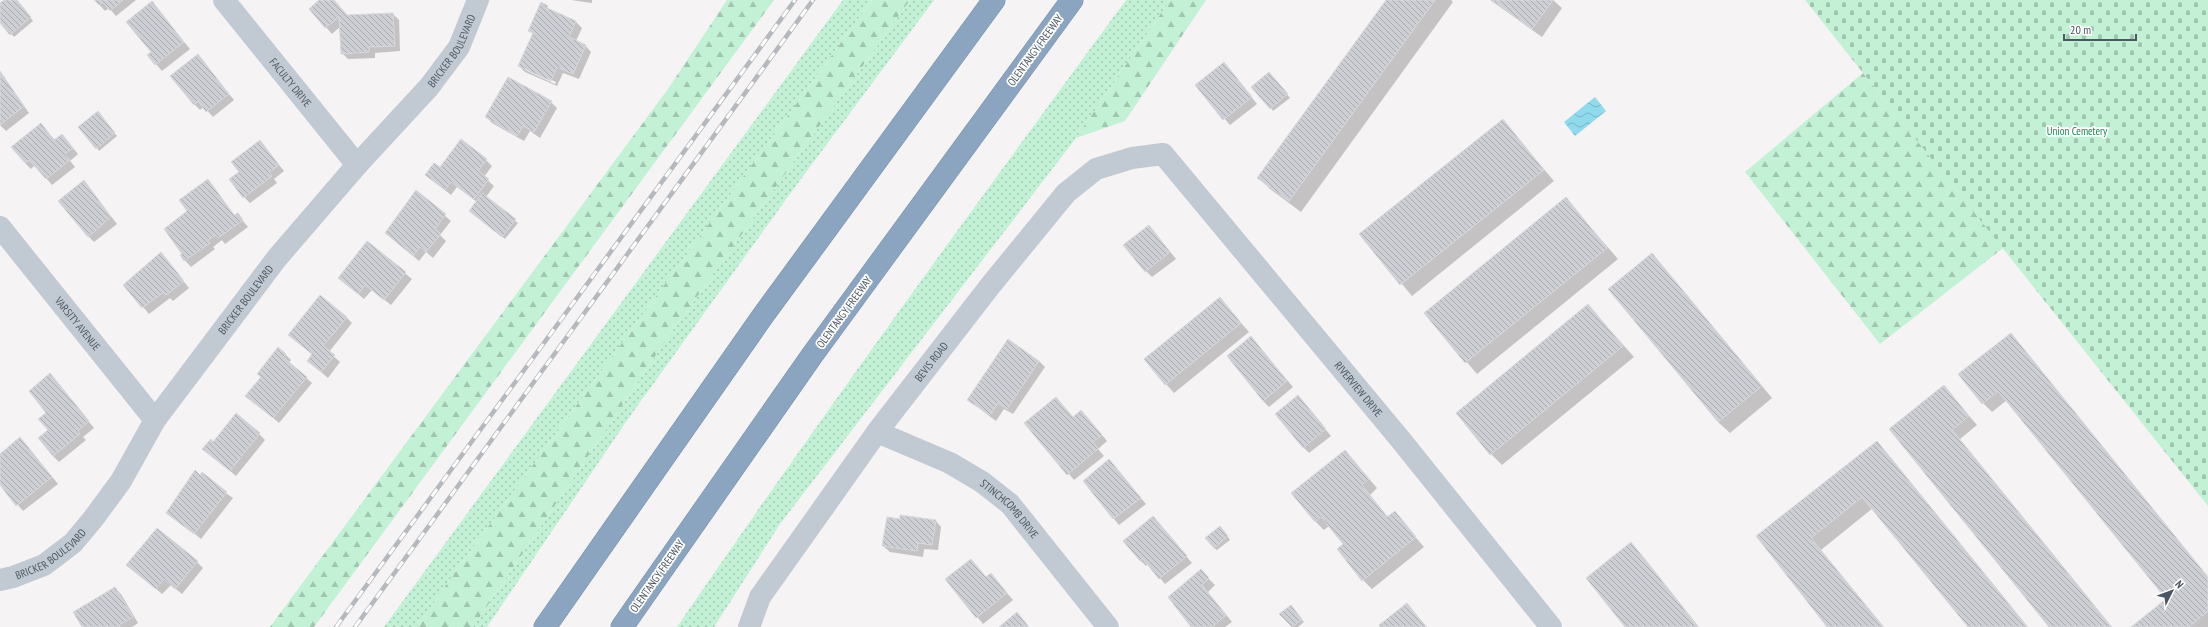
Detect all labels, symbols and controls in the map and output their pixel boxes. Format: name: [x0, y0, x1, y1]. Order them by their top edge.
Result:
street label: OLENTANGY FREEWAY: [1004, 11, 1066, 89]
street label: BRICKER BOULEVARD: [424, 12, 479, 90]
scale bar: [2064, 16, 2136, 42]
text: 20 m: [2070, 22, 2091, 37]
street label: FACULTY DRIVE: [267, 55, 315, 110]
park label: Union Cemetery: [2047, 124, 2108, 138]
street label: BRICKER BOULEVARD: [215, 262, 276, 337]
street label: OLENTANGY FREEWAY: [813, 273, 875, 351]
street label: VARSITY AVENUE: [51, 293, 104, 354]
street label: BEVIS ROAD: [912, 339, 951, 384]
street label: RIVERVIEW DRIVE: [1331, 358, 1386, 420]
street label: STINCHCOMB DRIVE: [977, 476, 1042, 541]
street label: BRICKER BOULEVARD: [13, 526, 89, 582]
street label: OLENTANGY FREEWAY: [627, 537, 687, 615]
north arrow: [2152, 571, 2192, 611]
text: N: [2172, 577, 2187, 591]

